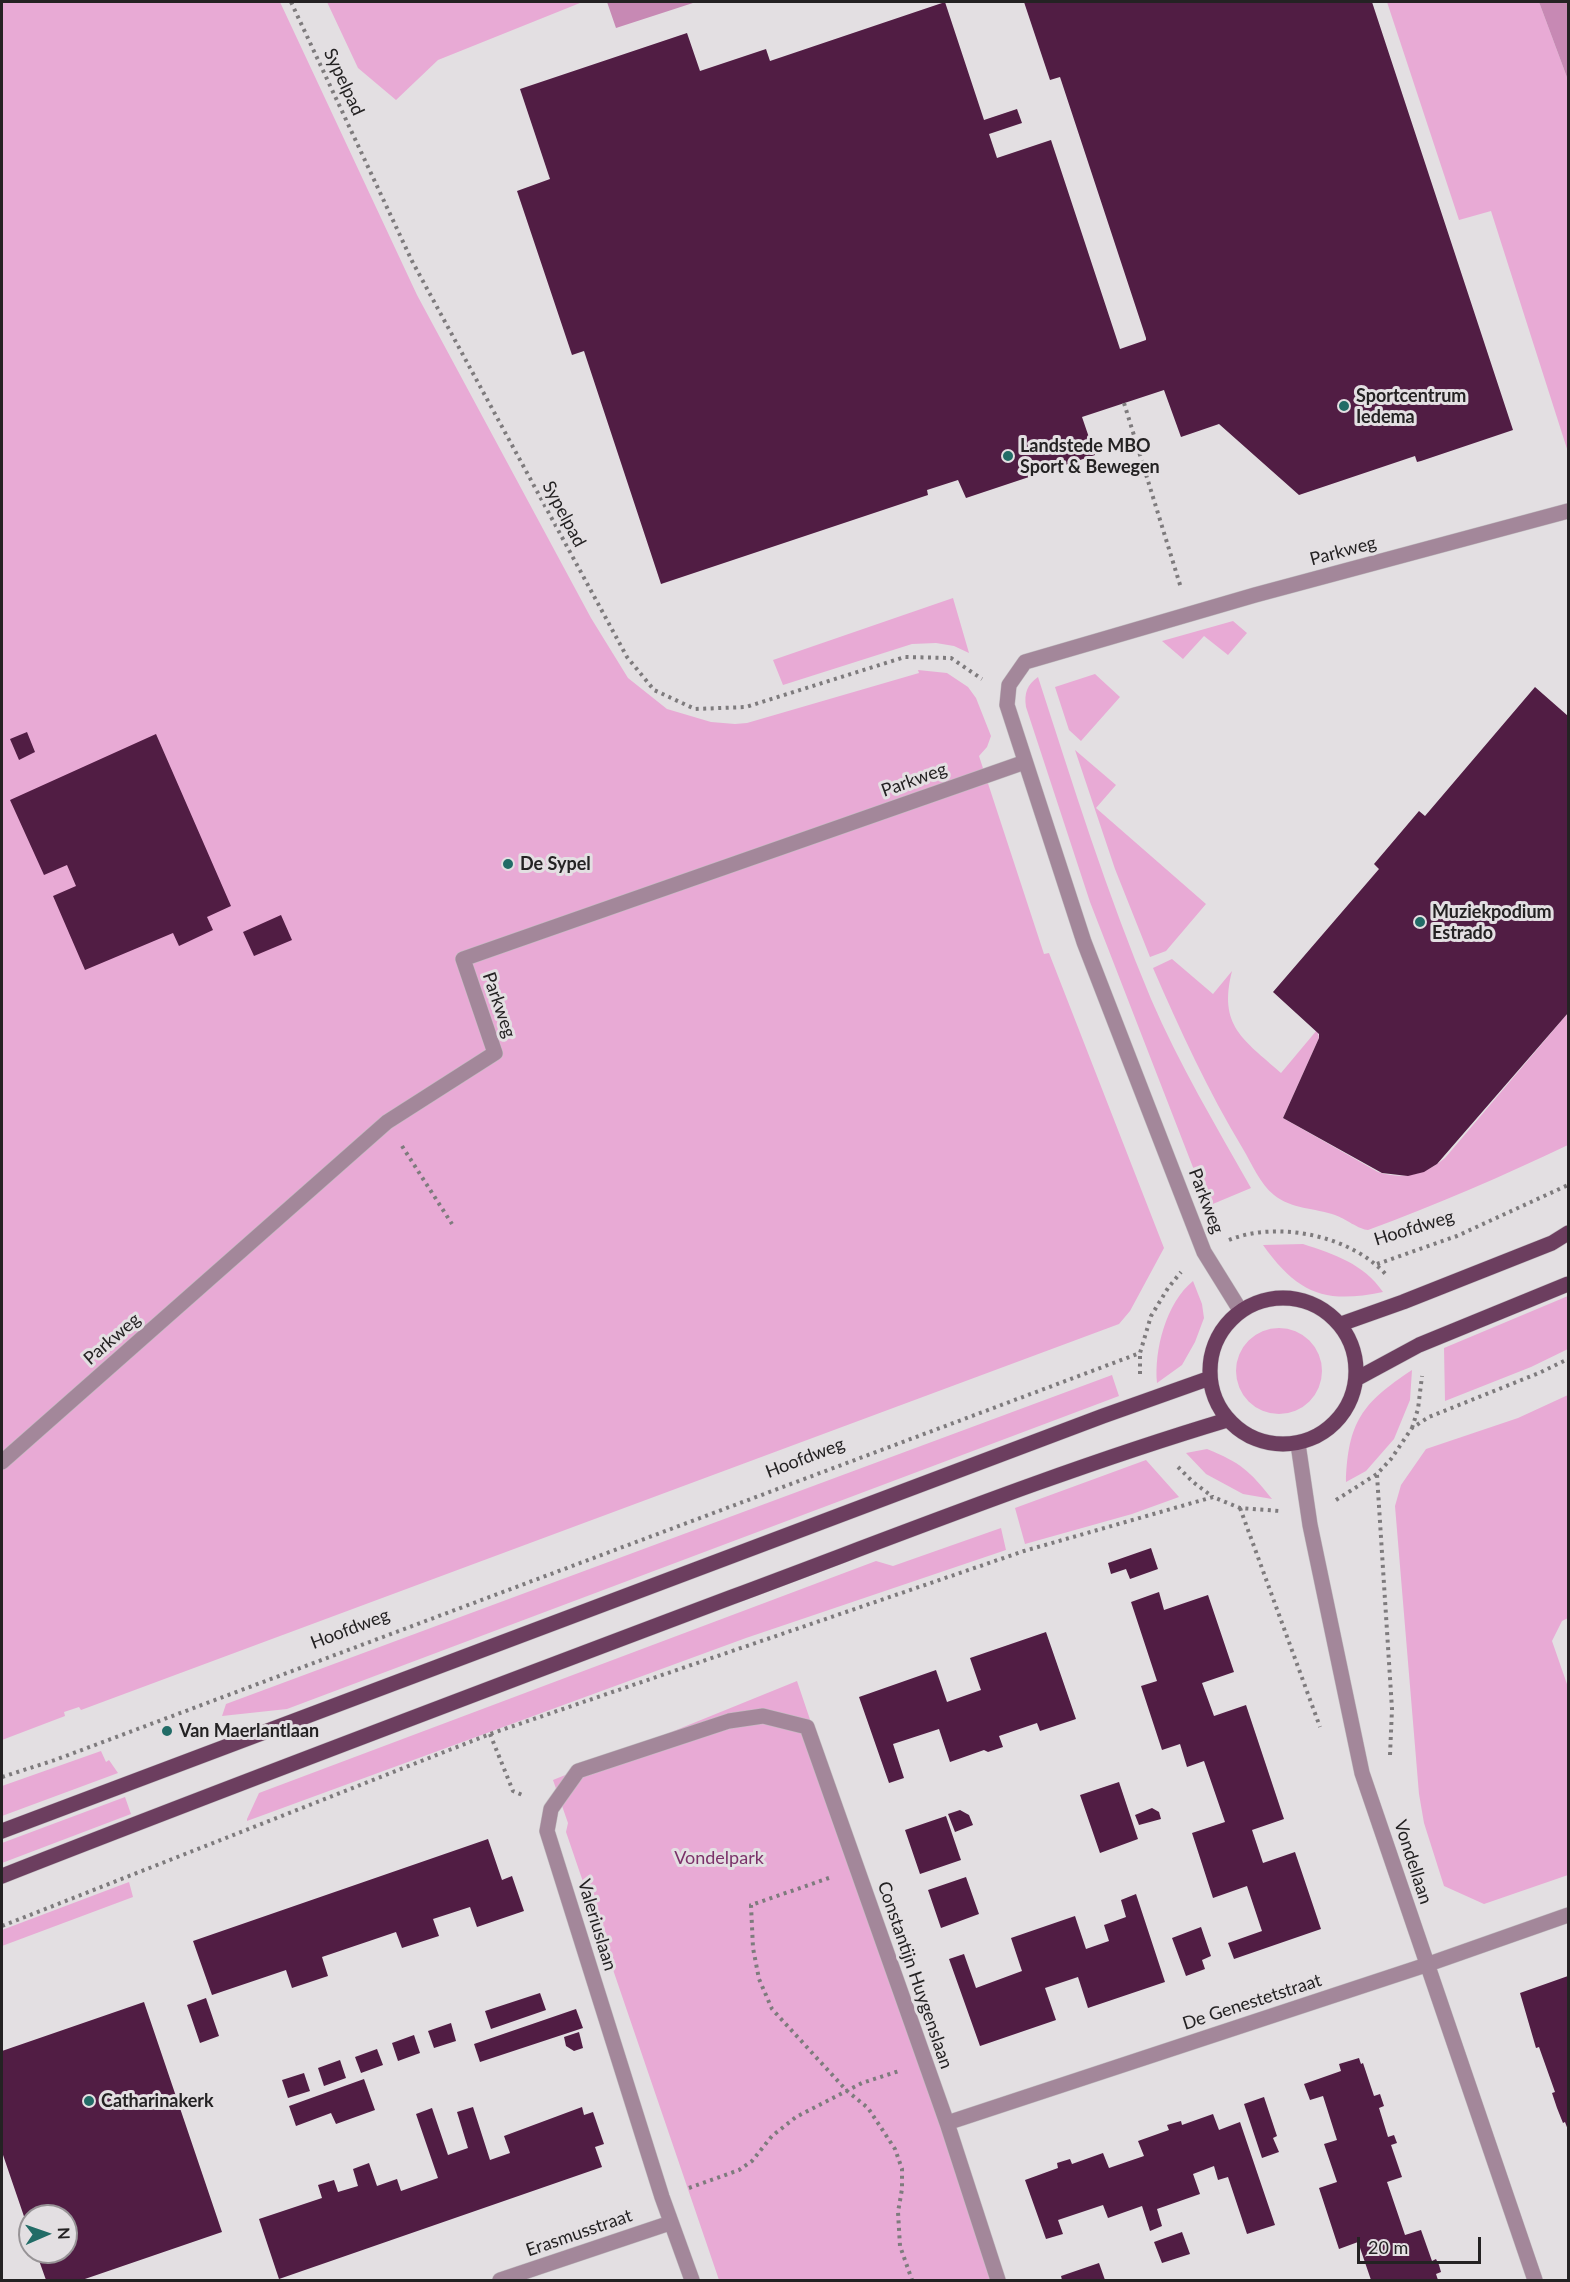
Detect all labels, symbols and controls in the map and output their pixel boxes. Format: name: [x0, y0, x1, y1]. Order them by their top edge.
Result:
street label: Sypelpad: [319, 45, 369, 119]
place label: Sportcentrum Iedema: [1356, 385, 1466, 428]
marker: Sportcentrum Iedema: [1337, 399, 1351, 413]
place label: Landstede MBO Sport & Bewegen: [1020, 435, 1160, 478]
marker: Landstede MBO Sport & Bewegen: [1001, 449, 1015, 463]
street label: Sypelpad: [538, 477, 590, 551]
street label: Parkweg: [1307, 532, 1379, 570]
street label: Parkweg: [878, 758, 950, 802]
place label: De Sypel: [520, 853, 591, 875]
marker: De Sypel: [501, 857, 515, 871]
place label: Muziekpodium Estrado: [1432, 901, 1552, 944]
marker: Muziekpodium Estrado: [1413, 915, 1427, 929]
street label: Parkweg: [478, 969, 520, 1041]
street label: Parkweg: [1184, 1165, 1228, 1237]
street label: Hoofdweg: [1371, 1206, 1457, 1250]
street label: Parkweg: [79, 1309, 145, 1369]
street label: Hoofdweg: [763, 1433, 847, 1483]
street label: Hoofdweg: [308, 1604, 392, 1654]
place label: Van Maerlantlaan: [179, 1720, 319, 1742]
marker: Van Maerlantlaan: [160, 1724, 174, 1738]
street label: Vondellaan: [1389, 1817, 1437, 1907]
park label: Vondelpark: [674, 1847, 764, 1869]
street label: Valeriuslaan: [573, 1877, 621, 1973]
street label: Constantijn Huygenslaan: [873, 1878, 957, 2072]
street label: De Genestetstraat: [1180, 1969, 1324, 2035]
place label: Catharinakerk: [101, 2090, 214, 2112]
marker: Catharinakerk: [82, 2094, 96, 2108]
north arrow: [18, 2204, 78, 2264]
street label: Erasmusstraat: [523, 2205, 635, 2261]
scale bar: [1360, 2225, 1484, 2263]
text: N: [55, 2227, 74, 2240]
text: 20 m: [1368, 2236, 1408, 2258]

